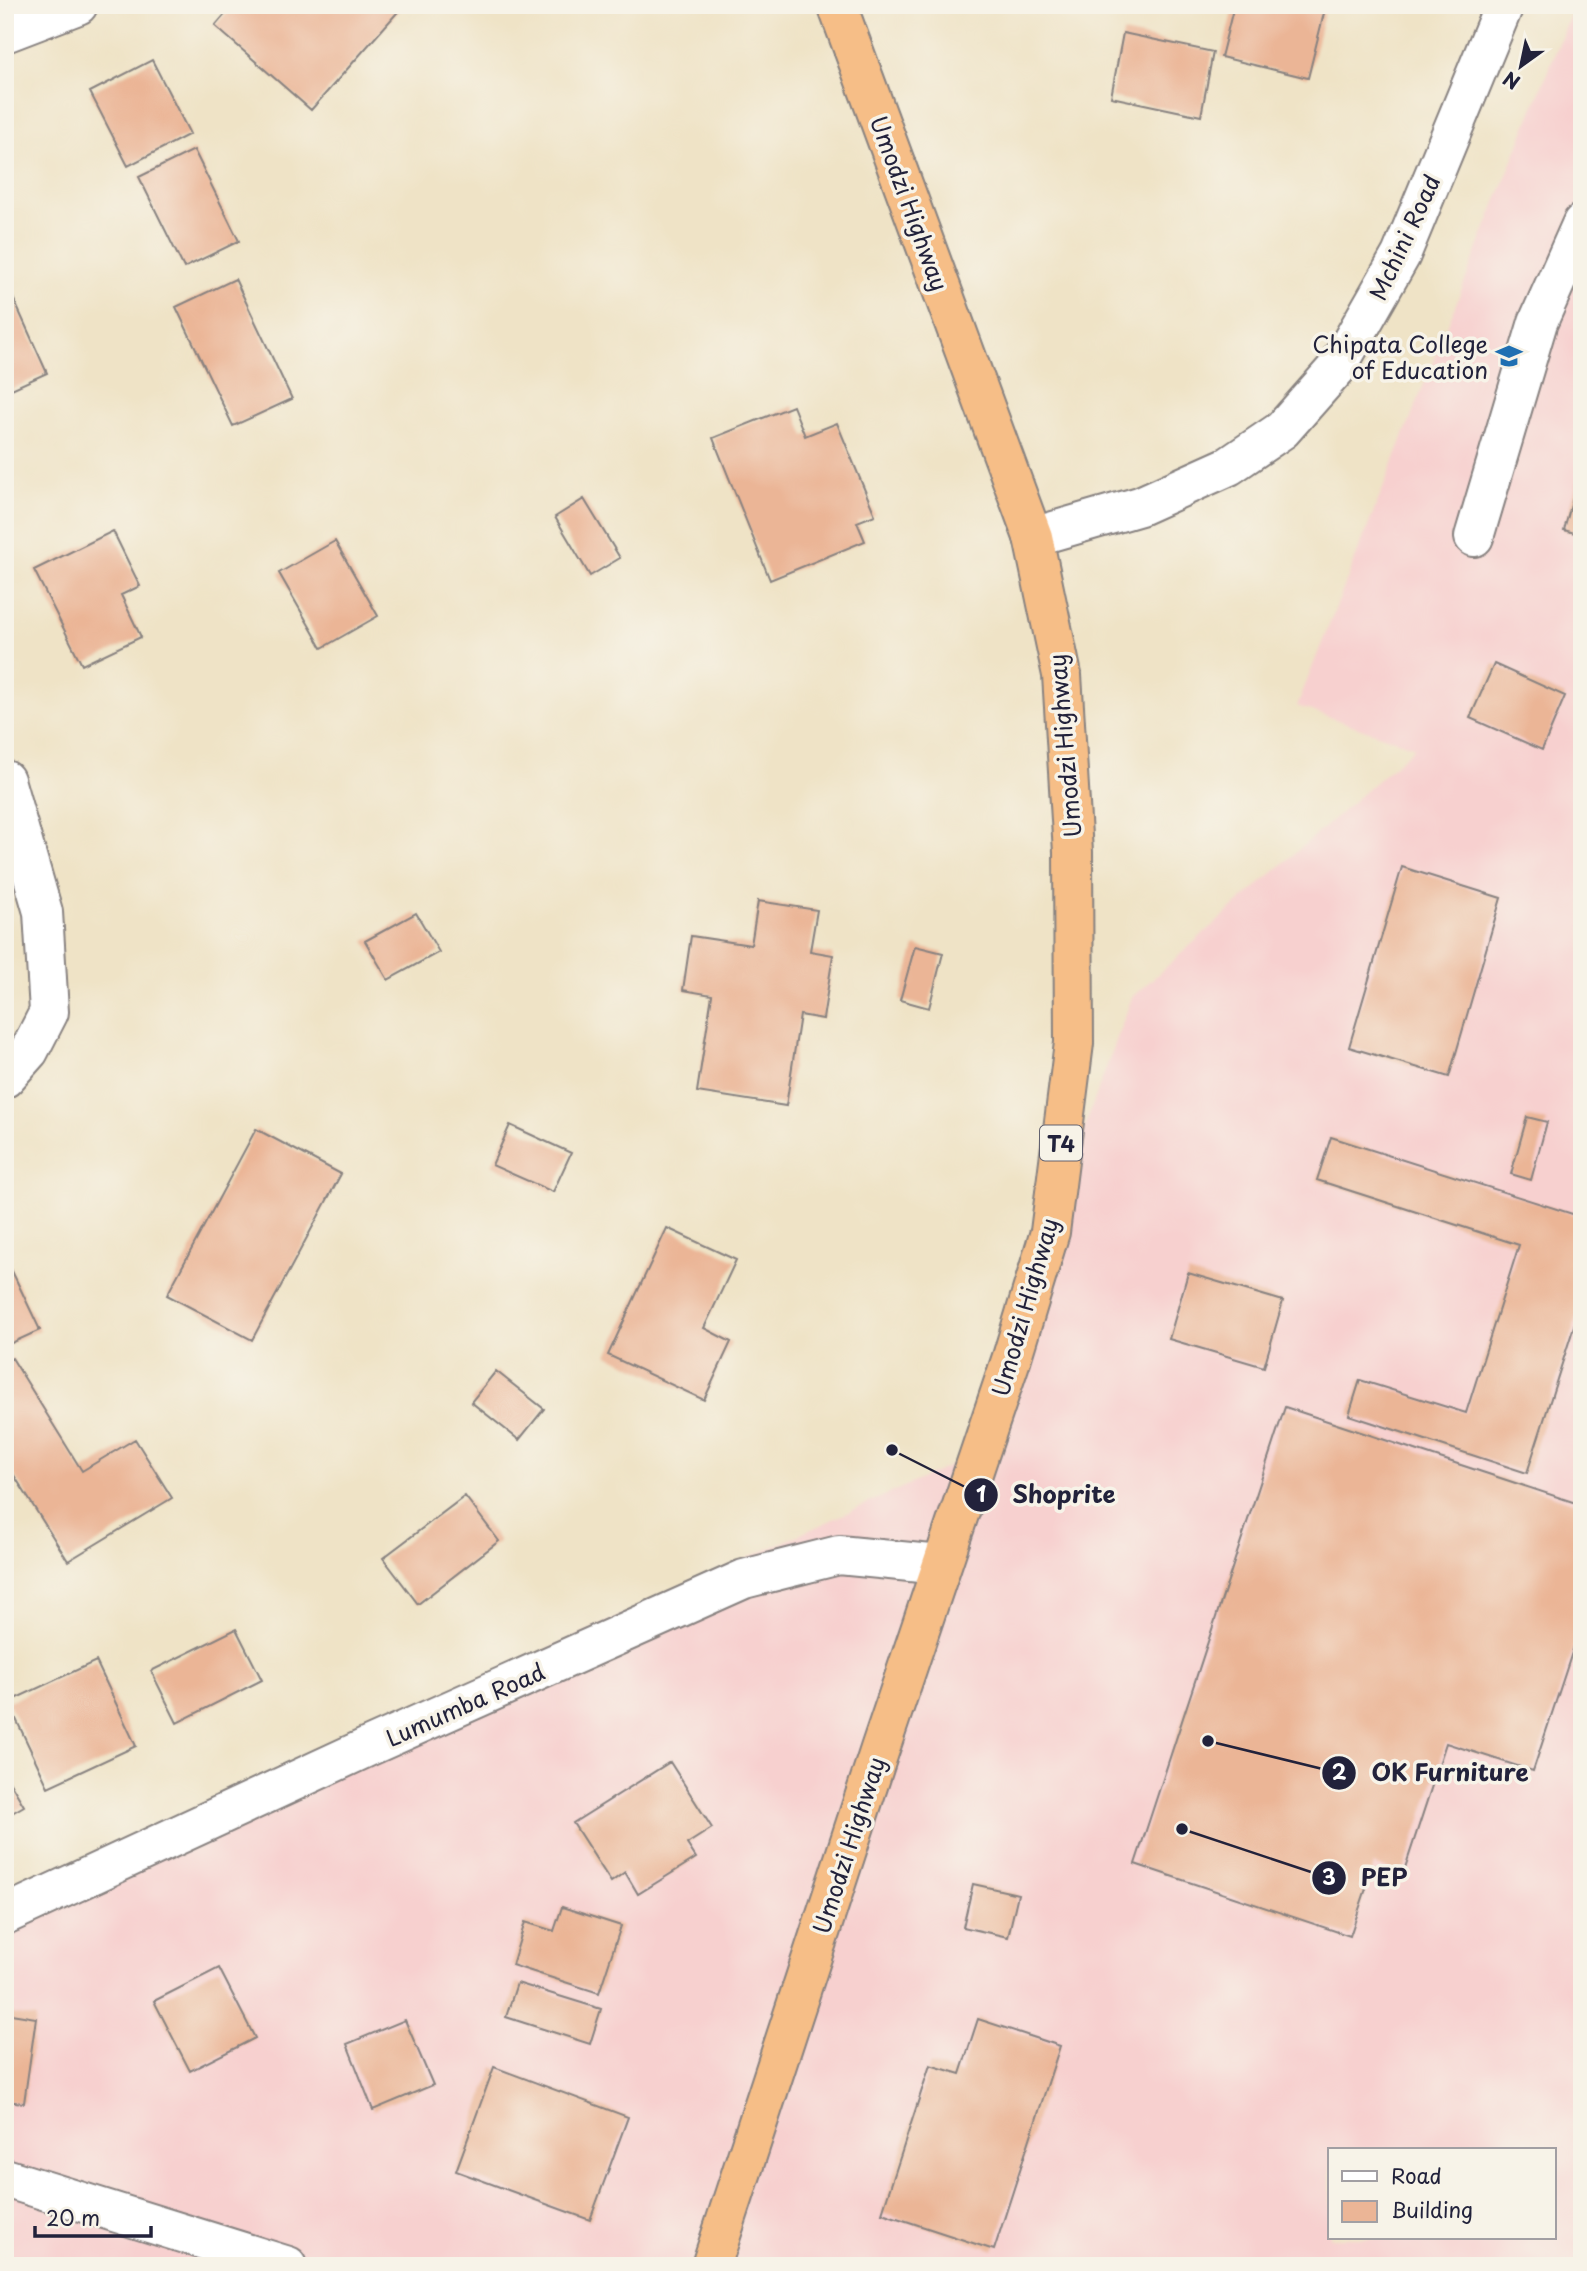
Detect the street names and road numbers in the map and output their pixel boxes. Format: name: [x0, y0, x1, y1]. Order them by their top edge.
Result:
street label: Umodzi Highway: [862, 111, 958, 295]
street label: Mchini Road: [1360, 168, 1448, 306]
street label: Umodzi Highway: [1039, 653, 1089, 839]
road number: T4: [1040, 1126, 1082, 1160]
street label: Umodzi Highway: [982, 1214, 1066, 1400]
street label: Lumumba Road: [380, 1653, 550, 1755]
street label: Umodzi Highway: [803, 1752, 893, 1938]

